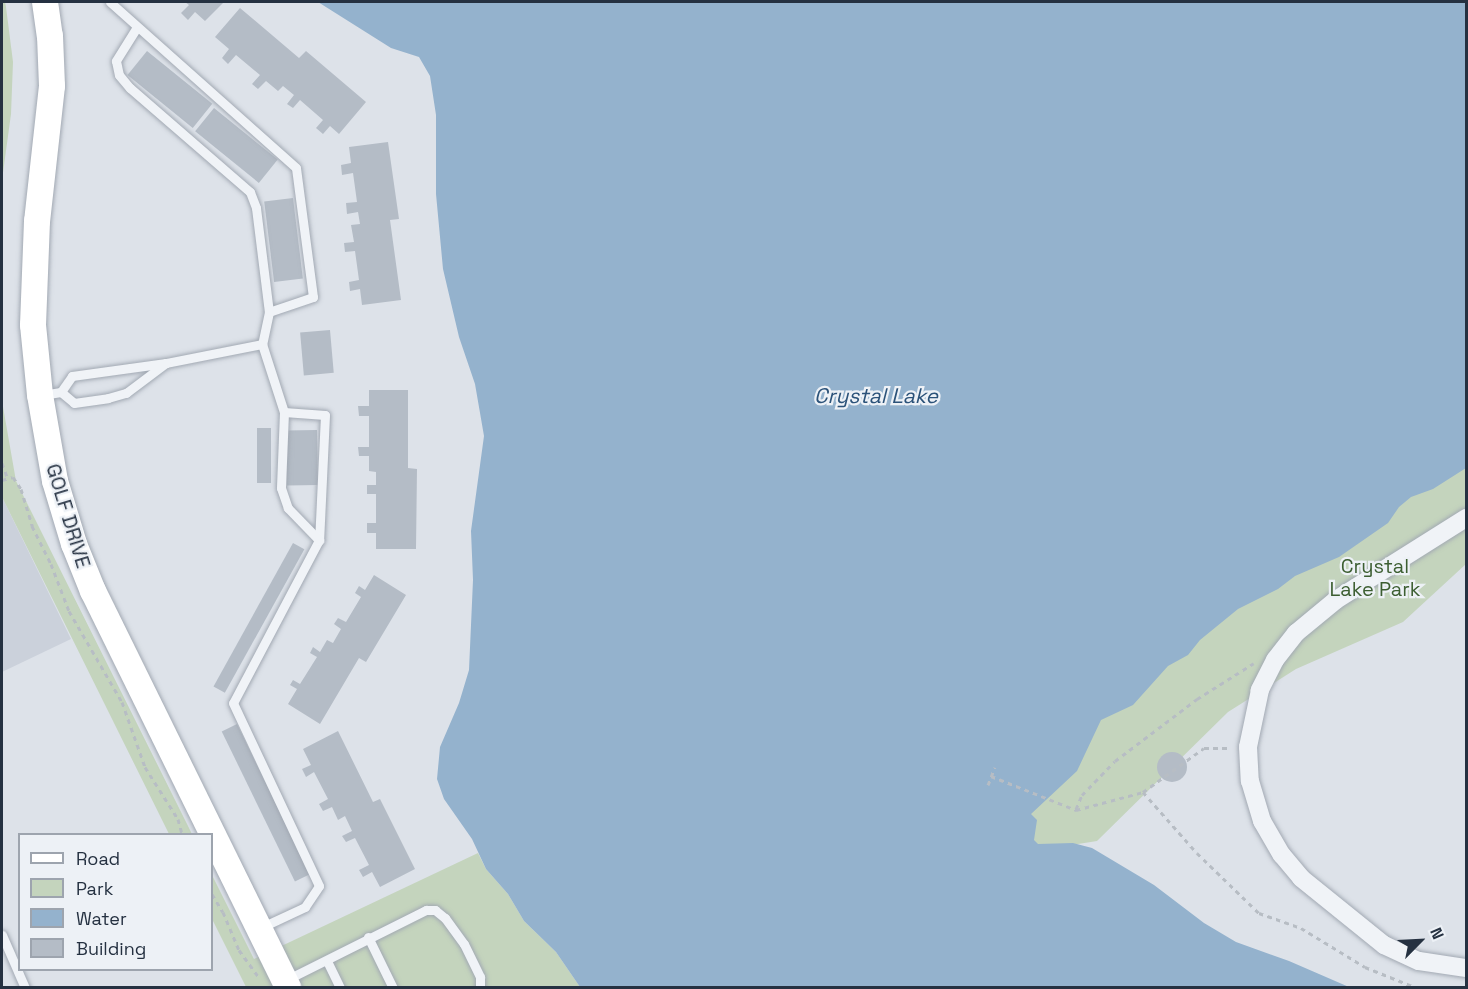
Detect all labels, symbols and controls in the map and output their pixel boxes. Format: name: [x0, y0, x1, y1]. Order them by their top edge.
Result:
water label: Crystal Lake: [814, 383, 938, 409]
street label: GOLF DRIVE: [41, 461, 95, 571]
park label: Crystal Lake Park: [1329, 555, 1421, 602]
legend: [18, 833, 213, 971]
text: Road: [76, 847, 120, 870]
text: Park: [76, 877, 113, 900]
text: Water: [76, 907, 127, 930]
north arrow: [1390, 911, 1450, 971]
text: N: [1425, 924, 1449, 943]
text: Building: [76, 937, 146, 960]

